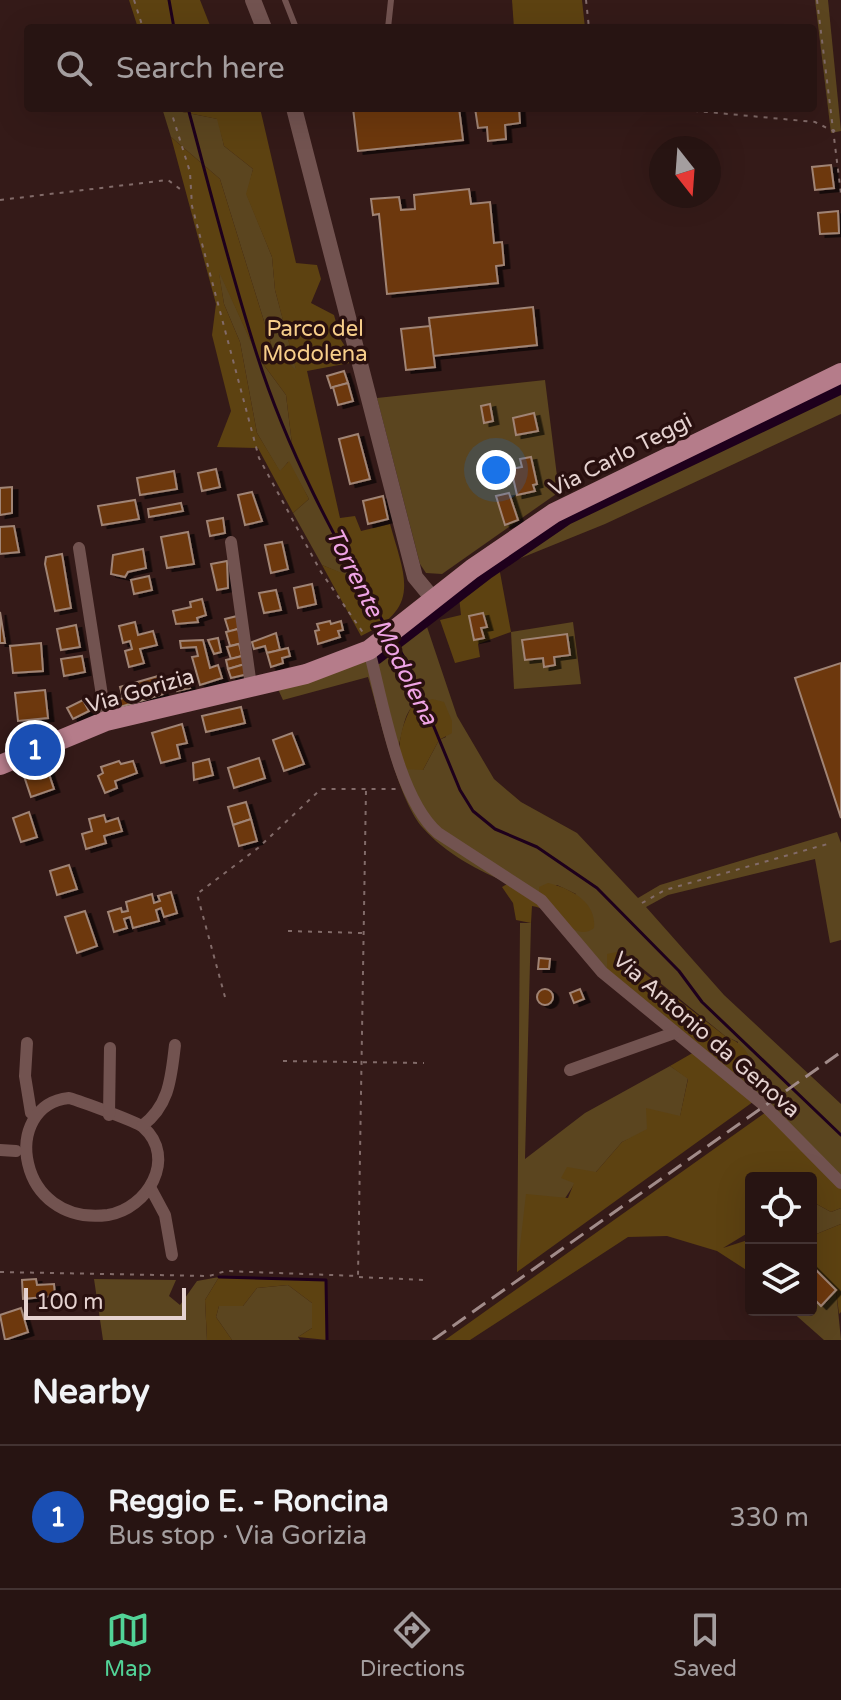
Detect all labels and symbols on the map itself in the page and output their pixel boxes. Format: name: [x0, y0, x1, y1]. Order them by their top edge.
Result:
north arrow: [649, 136, 721, 208]
park label: Parco del Modolena: [262, 316, 368, 367]
street label: Via Carlo Teggi: [545, 408, 696, 502]
your location: [476, 450, 516, 490]
water label: Torrente Modolena: [319, 523, 444, 730]
street label: Via Gorizia: [83, 663, 197, 719]
pin: 1: [9, 720, 61, 780]
street label: Via Antonio da Genova: [608, 946, 805, 1123]
scale bar: [24, 1284, 186, 1320]

